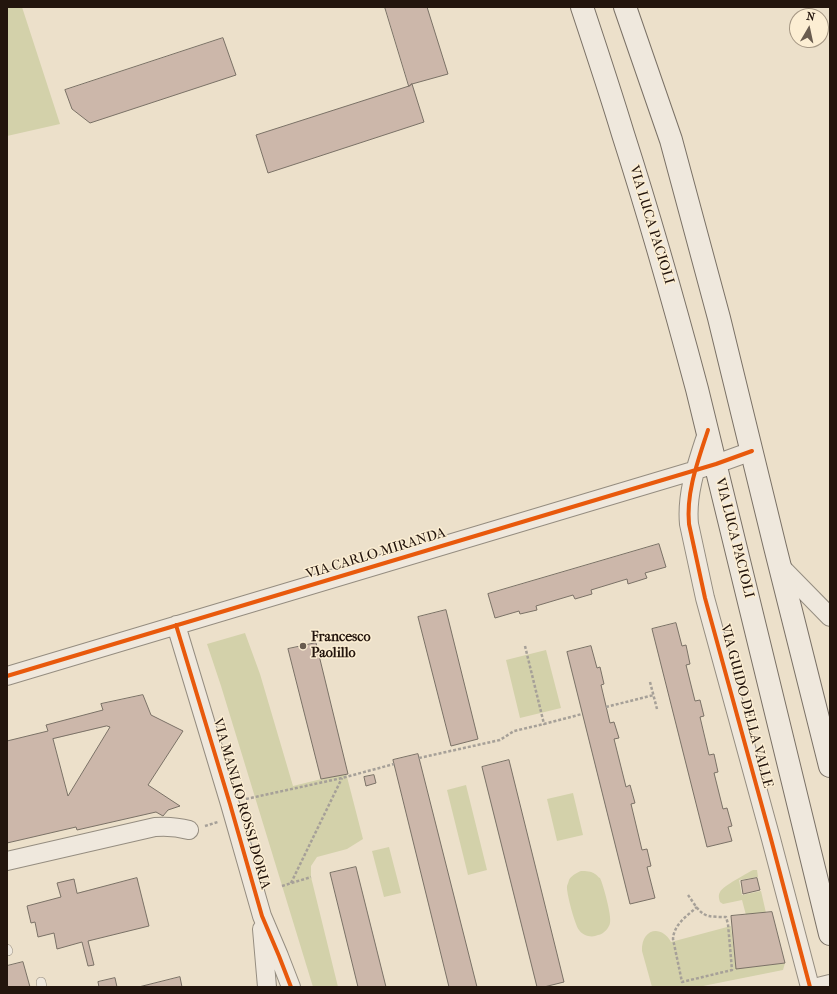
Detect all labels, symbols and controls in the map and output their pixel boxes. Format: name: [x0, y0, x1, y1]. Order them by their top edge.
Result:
north arrow: [789, 8, 829, 48]
text: N: [806, 10, 816, 24]
street label: VIA LUCA PACIOLI: [625, 164, 677, 286]
street label: VIA LUCA PACIOLI: [711, 476, 757, 600]
street label: VIA CARLO MIRANDA: [304, 525, 448, 583]
street label: VIA GUIDO DELLA VALLE: [716, 622, 776, 790]
place label: Francesco Paolillo: [311, 630, 371, 662]
marker: Francesco Paolillo: [298, 641, 308, 651]
street label: VIA MANLIO ROSSI DORIA: [209, 717, 273, 891]

